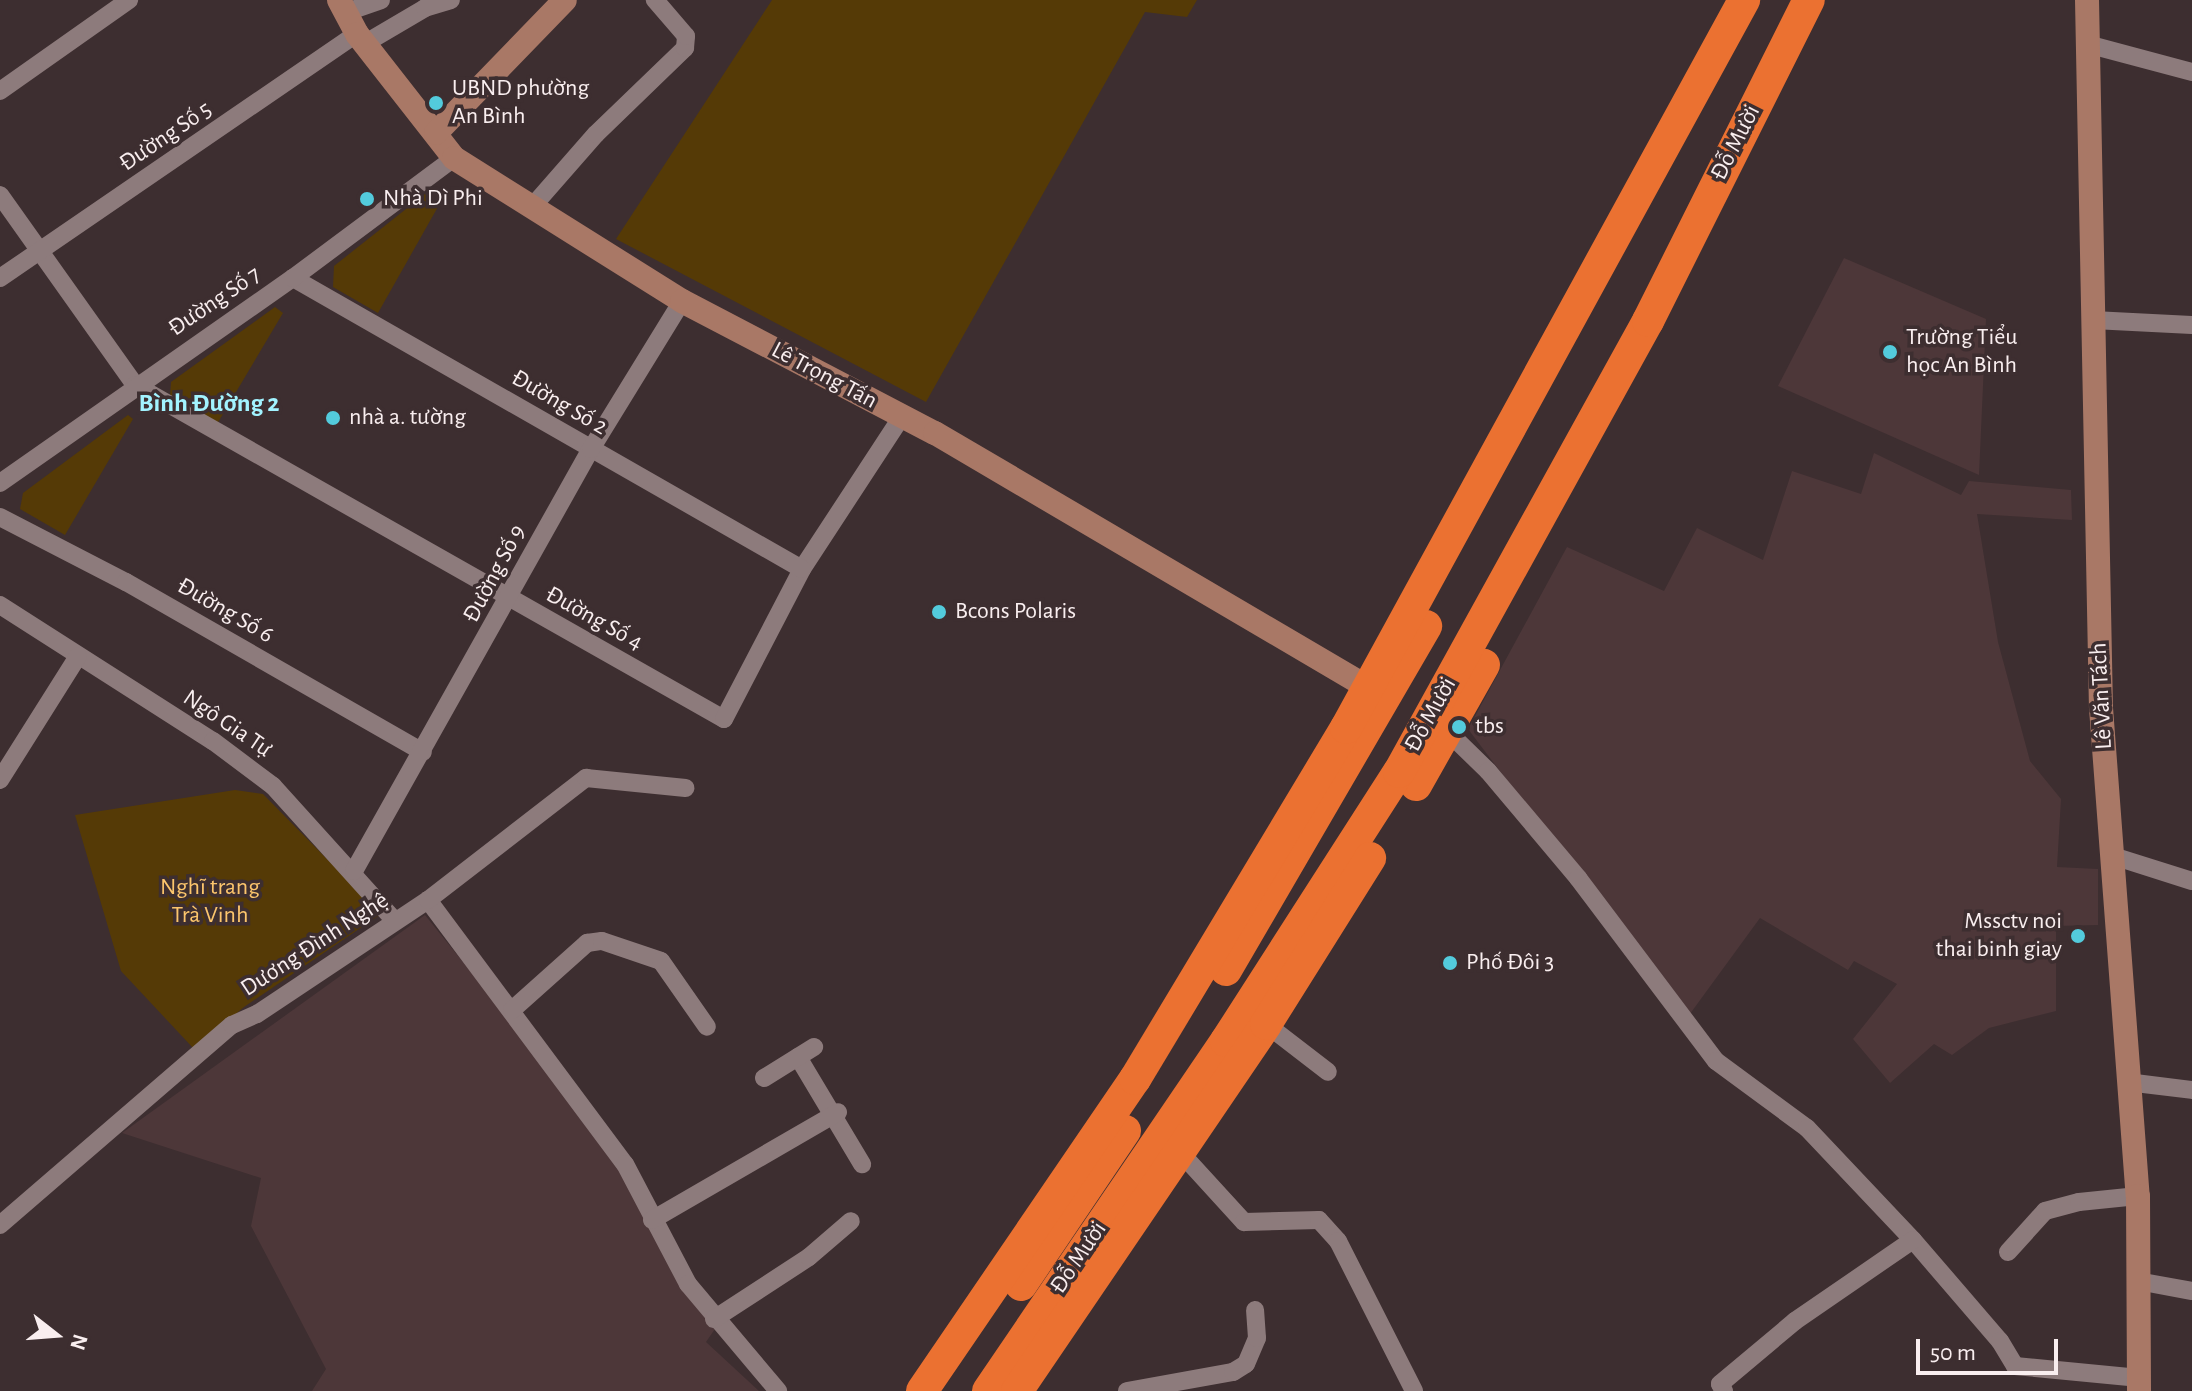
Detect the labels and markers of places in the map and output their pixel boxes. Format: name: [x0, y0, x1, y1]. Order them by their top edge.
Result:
place label: UBND phường An Bình: [452, 75, 589, 131]
marker: UBND phường An Bình: [427, 94, 445, 112]
place label: Nhà Dì Phi: [383, 185, 483, 213]
marker: Nhà Dì Phi: [358, 190, 376, 208]
place label: Trường Tiểu học An Bình: [1906, 324, 2018, 380]
marker: Trường Tiểu học An Bình: [1881, 343, 1899, 361]
place label: nhà a. tường: [349, 404, 466, 432]
marker: nhà a. tường: [324, 409, 342, 427]
place label: Bcons Polaris: [955, 598, 1076, 626]
marker: Bcons Polaris: [930, 603, 948, 621]
place label: tbs: [1475, 713, 1504, 741]
marker: tbs: [1450, 718, 1468, 736]
place label: Mssctv noi thai binh giay: [1936, 908, 2062, 964]
marker: Mssctv noi thai binh giay: [2069, 927, 2087, 945]
place label: Phố Đôi 3: [1466, 949, 1554, 977]
marker: Phố Đôi 3: [1441, 954, 1459, 972]

